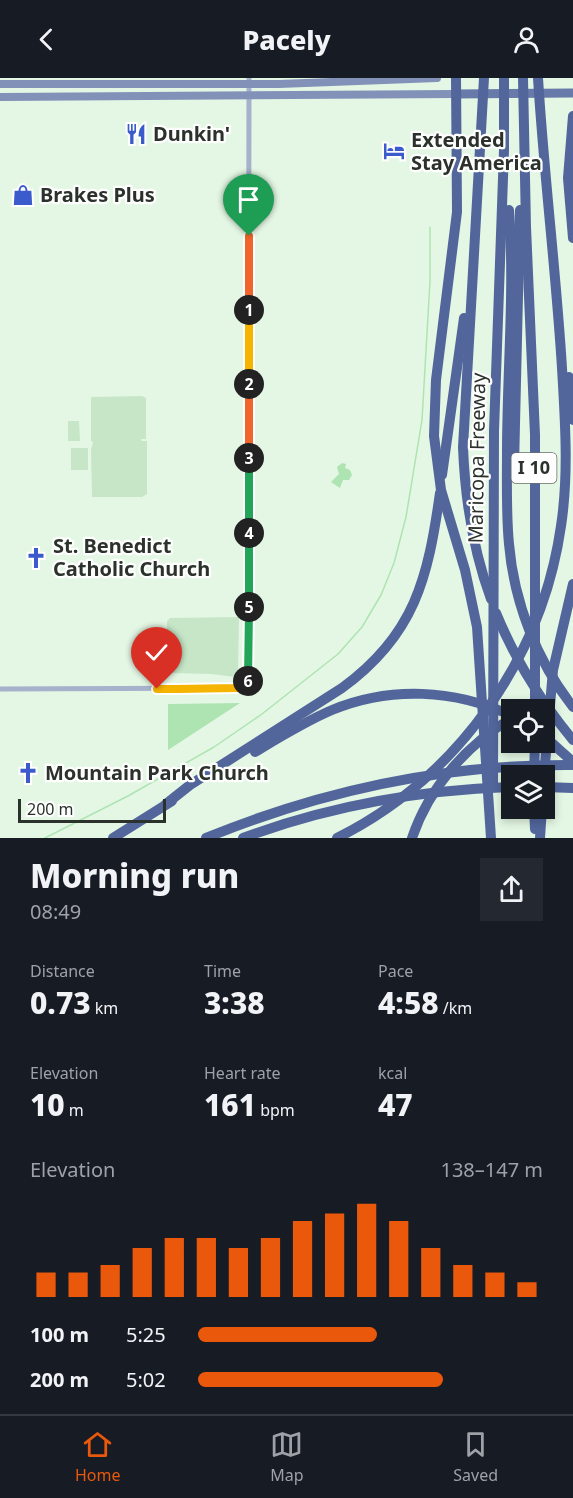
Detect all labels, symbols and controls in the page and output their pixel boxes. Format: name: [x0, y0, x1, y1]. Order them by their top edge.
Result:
text: Pacely: [242, 21, 331, 58]
icon: back: [30, 23, 63, 56]
icon: person: [510, 23, 543, 56]
place label: Dunkin': [153, 120, 230, 147]
restaurant icon: Dunkin': [124, 122, 148, 146]
place label: Extended Stay America: [411, 126, 542, 176]
hotel icon: Extended Stay America: [382, 139, 406, 163]
pin: [223, 174, 274, 236]
place label: Brakes Plus: [40, 181, 155, 208]
shop icon: Brakes Plus: [11, 183, 35, 207]
icon: arrive: [232, 183, 265, 216]
pin: 1: [234, 295, 264, 325]
text: 1: [244, 299, 254, 321]
pin: 2: [234, 369, 264, 399]
street label: Maricopa Freeway: [462, 372, 492, 544]
text: 2: [244, 373, 254, 395]
pin: 3: [234, 443, 264, 473]
text: 3: [244, 447, 254, 469]
road number: I 10: [512, 453, 556, 483]
pin: 4: [234, 518, 264, 548]
text: 4: [244, 522, 254, 544]
place label: St. Benedict Catholic Church: [53, 532, 210, 582]
church icon: St. Benedict Catholic Church: [24, 546, 48, 570]
pin: 5: [234, 592, 264, 622]
text: 5: [244, 596, 254, 618]
pin: [131, 627, 182, 689]
icon: check: [140, 636, 173, 669]
pin: 6: [233, 666, 263, 696]
text: 6: [243, 670, 253, 692]
map controls: [501, 699, 555, 819]
button: locate: [501, 699, 555, 753]
place label: Mountain Park Church: [45, 759, 269, 786]
church icon: Mountain Park Church: [16, 761, 40, 785]
button: layers: [501, 765, 555, 819]
scale bar: [18, 796, 166, 824]
text: 200 m: [27, 798, 74, 820]
text: Morning run: [30, 853, 239, 898]
button: share: [480, 858, 543, 921]
text: 08:49: [30, 898, 81, 925]
text: Distance: [30, 960, 95, 982]
text: Time: [204, 960, 241, 982]
text: Pace: [378, 960, 413, 982]
text: 0.73: [30, 982, 91, 1023]
text: 3:38: [204, 982, 265, 1023]
text: 4:58: [378, 982, 439, 1023]
text: km: [91, 997, 118, 1019]
text: /km: [439, 997, 472, 1019]
text: Elevation: [30, 1062, 98, 1084]
text: Heart rate: [204, 1062, 280, 1084]
text: kcal: [378, 1062, 407, 1084]
text: 10: [30, 1084, 65, 1125]
text: 161: [204, 1084, 256, 1125]
text: 47: [378, 1084, 413, 1125]
text: m: [65, 1099, 84, 1121]
text: bpm: [256, 1099, 295, 1121]
text: Elevation: [30, 1156, 115, 1183]
text: 138–147 m: [440, 1156, 543, 1183]
text: 100 m: [30, 1321, 89, 1348]
text: 5:25: [126, 1321, 166, 1348]
text: 200 m: [30, 1366, 89, 1393]
text: 5:02: [126, 1366, 166, 1393]
tab: Home: [75, 1428, 120, 1486]
tab: Map: [270, 1428, 304, 1486]
tab: Saved: [453, 1428, 498, 1486]

